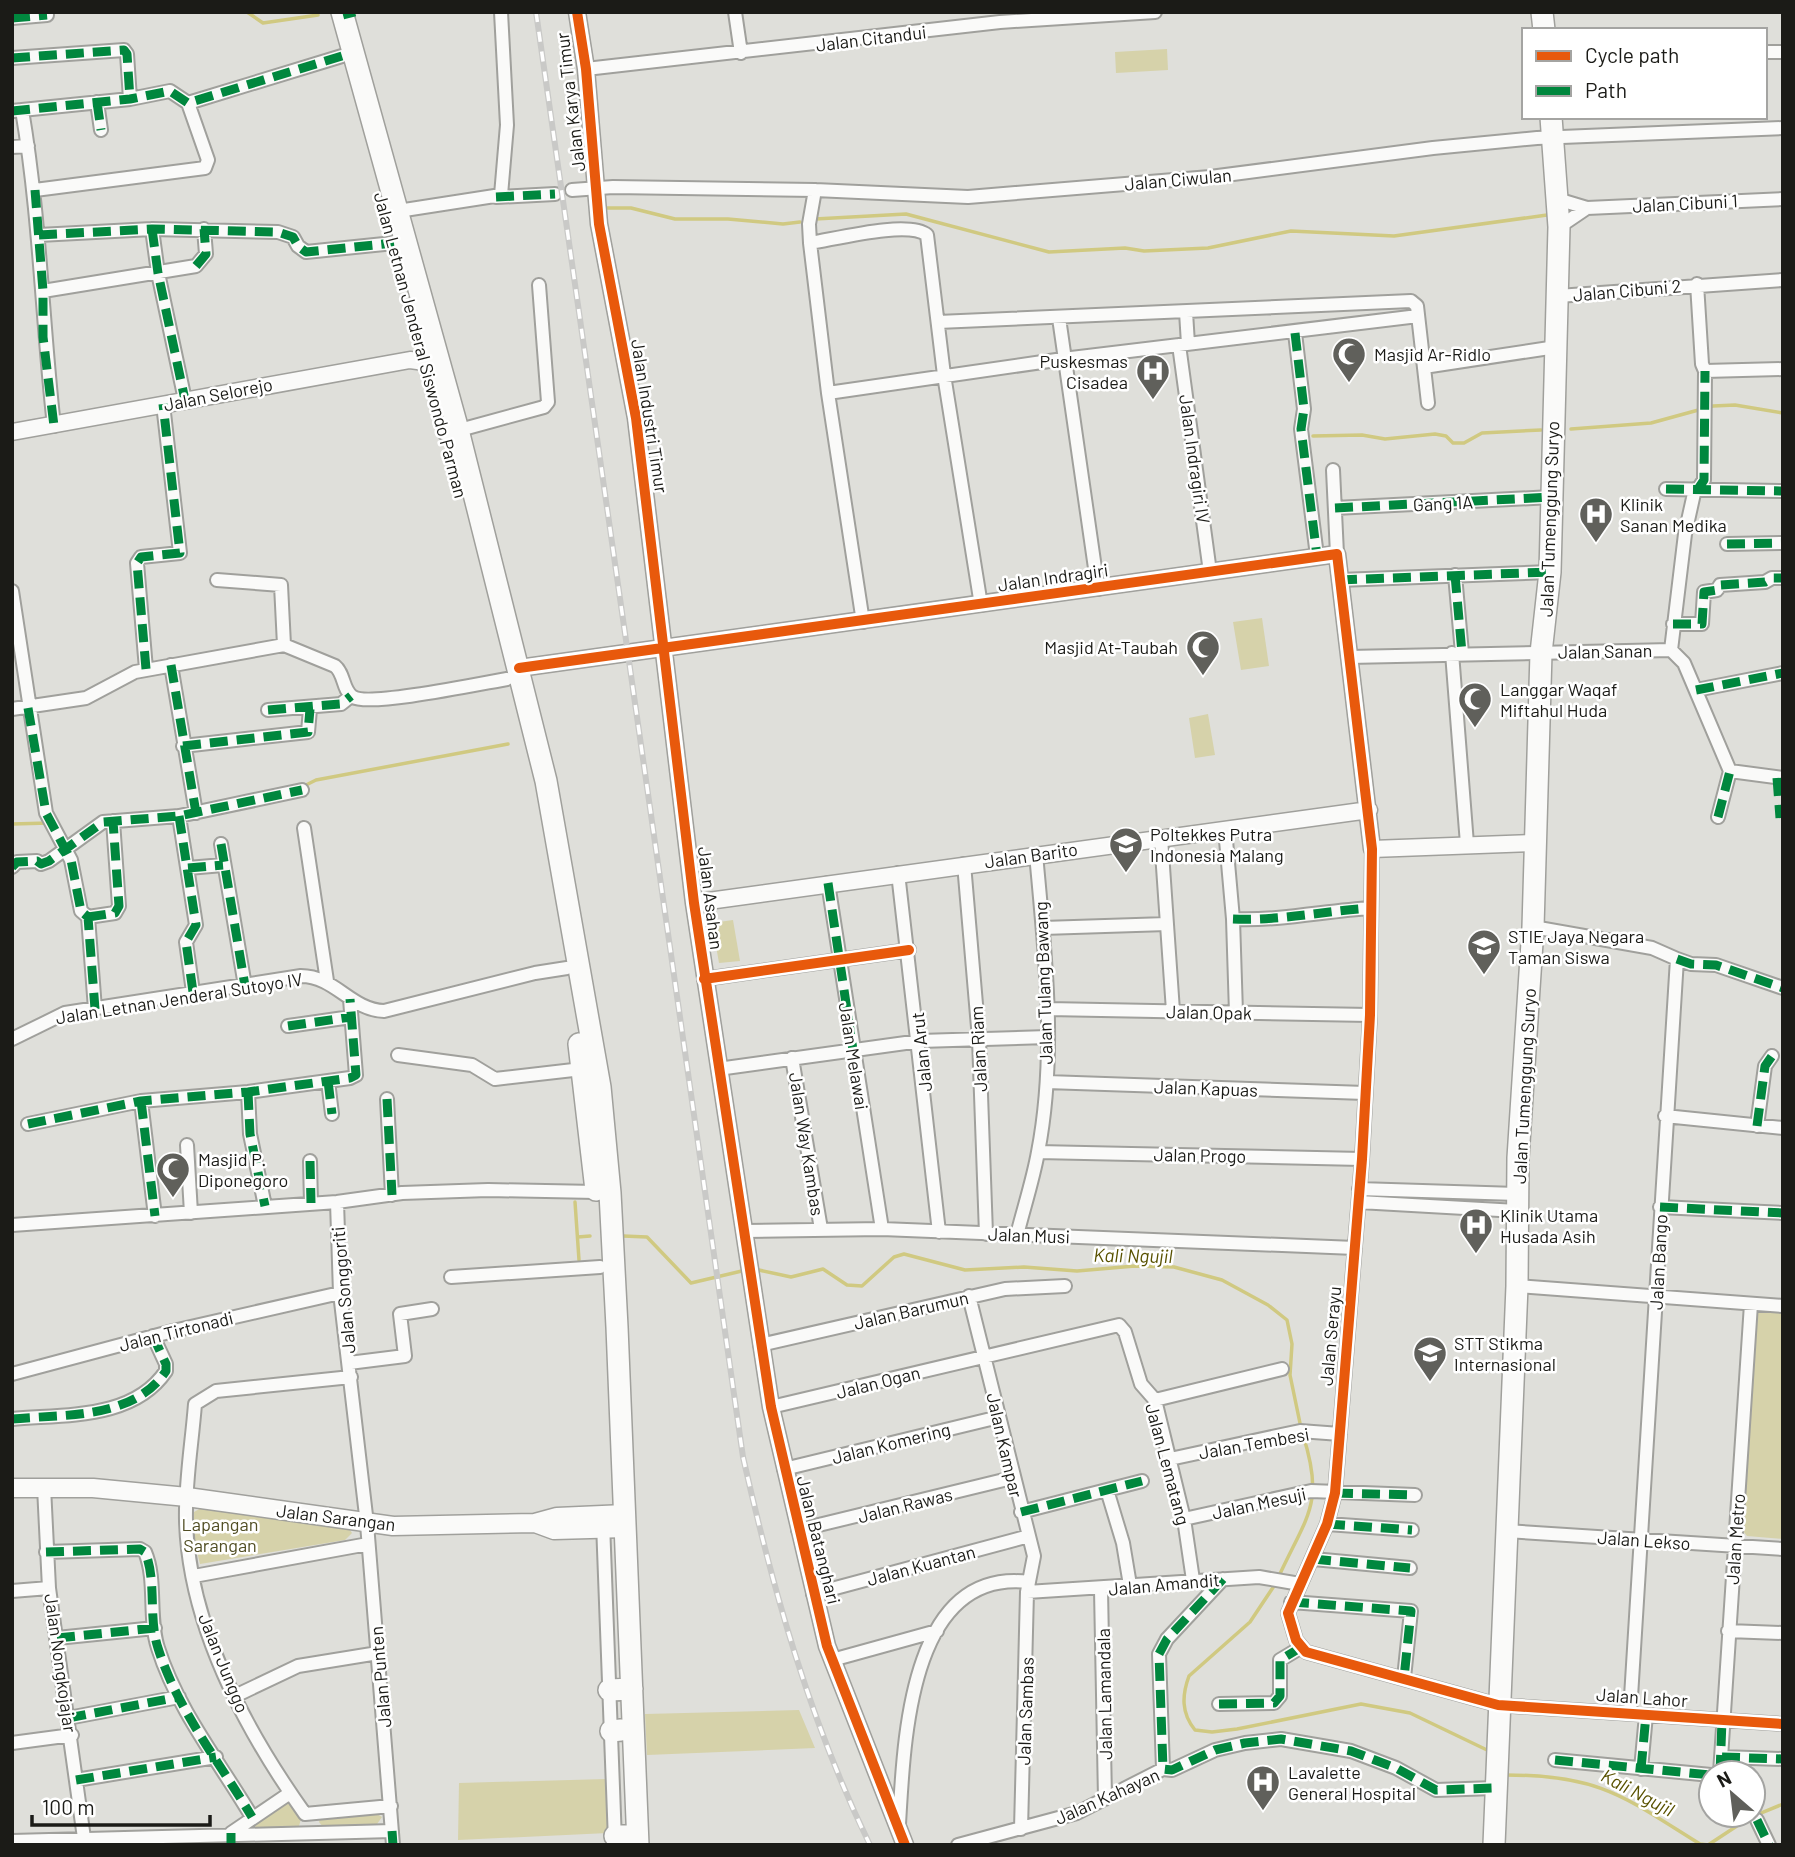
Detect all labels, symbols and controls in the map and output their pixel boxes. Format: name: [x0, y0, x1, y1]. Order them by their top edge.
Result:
street label: Jalan Citandui: [815, 20, 927, 56]
legend: [1522, 28, 1767, 119]
street label: Jalan Karya Timur: [550, 31, 589, 173]
text: Cycle path: [1585, 42, 1679, 67]
text: Path: [1585, 77, 1627, 102]
street label: Jalan Ciwulan: [1124, 163, 1232, 195]
street label: Jalan Cibuni 1: [1632, 189, 1738, 217]
street label: Jalan Letnan Jenderal Siswondo Parman: [370, 190, 472, 500]
street label: Jalan Cibuni 2: [1572, 274, 1682, 306]
mosque icon: Masjid Ar-Ridlo: [1330, 335, 1368, 384]
street label: Jalan Industri Timur: [627, 337, 673, 495]
place label: Masjid Ar-Ridlo: [1374, 343, 1491, 365]
place label: Puskesmas Cisadea: [1040, 350, 1128, 393]
hospital icon: Puskesmas Cisadea: [1134, 352, 1172, 401]
street label: Jalan Selorejo: [162, 373, 274, 415]
street label: Jalan Indragiri IV: [1175, 393, 1215, 525]
street label: Jalan Tumenggung Suryo: [1535, 421, 1563, 617]
street label: Gang 1A: [1412, 490, 1474, 516]
place label: Klinik Sanan Medika: [1620, 493, 1727, 536]
hospital icon: Klinik Sanan Medika: [1577, 495, 1615, 544]
street label: Jalan Indragiri: [996, 558, 1110, 596]
mosque icon: Masjid At-Taubah: [1184, 628, 1222, 677]
place label: Masjid At-Taubah: [1044, 636, 1178, 658]
street label: Jalan Sanan: [1558, 639, 1652, 663]
place label: Langgar Waqaf Miftahul Huda: [1500, 678, 1617, 721]
mosque icon: Langgar Waqaf Miftahul Huda: [1456, 680, 1494, 729]
place label: Poltekkes Putra Indonesia Malang: [1150, 823, 1284, 866]
school or university icon: Poltekkes Putra Indonesia Malang: [1107, 825, 1145, 874]
street label: Jalan Barito: [983, 838, 1079, 872]
street label: Jalan Asahan: [694, 845, 728, 951]
street label: Jalan Tulang Bawang: [1029, 901, 1057, 1065]
place label: STIE Jaya Negara Taman Siswa: [1508, 925, 1644, 968]
school or university icon: STIE Jaya Negara Taman Siswa: [1465, 927, 1503, 976]
street label: Jalan Letnan Jenderal Sutoyo IV: [54, 968, 304, 1028]
street label: Jalan Tumenggung Suryo: [1508, 987, 1540, 1185]
street label: Jalan Opak: [1166, 1000, 1252, 1024]
street label: Jalan Melawai: [835, 1001, 873, 1111]
street label: Jalan Riam: [965, 1006, 991, 1092]
street label: Jalan Arut: [906, 1011, 936, 1093]
street label: Jalan Way Kambas: [785, 1071, 829, 1217]
street label: Jalan Kapuas: [1154, 1075, 1258, 1101]
street label: Jalan Progo: [1154, 1143, 1246, 1167]
place label: Masjid P. Diponegoro: [198, 1148, 288, 1191]
mosque icon: Masjid P. Diponegoro: [154, 1150, 192, 1199]
place label: Klinik Utama Husada Asih: [1500, 1204, 1598, 1247]
hospital icon: Klinik Utama Husada Asih: [1457, 1206, 1495, 1255]
street label: Jalan Bango: [1645, 1214, 1671, 1310]
street label: Jalan Musi: [988, 1223, 1070, 1247]
street label: Jalan Songgoriti: [326, 1225, 360, 1355]
water label: Kali Ngujil: [1093, 1243, 1174, 1267]
street label: Jalan Serayu: [1315, 1285, 1345, 1387]
street label: Jalan Barumun: [852, 1286, 970, 1334]
street label: Jalan Tirtonadi: [117, 1306, 235, 1356]
place label: STT Stikma Internasional: [1454, 1332, 1556, 1375]
school or university icon: STT Stikma Internasional: [1411, 1334, 1449, 1383]
street label: Jalan Ogan: [834, 1361, 922, 1403]
street label: Jalan Kampar: [982, 1390, 1028, 1500]
street label: Jalan Lematang: [1141, 1401, 1195, 1527]
street label: Jalan Komering: [829, 1418, 953, 1468]
street label: Jalan Tembesi: [1197, 1422, 1311, 1464]
street label: Jalan Batanghari: [792, 1473, 846, 1607]
street label: Jalan Mesuji: [1210, 1482, 1308, 1524]
street label: Jalan Rawas: [855, 1483, 955, 1527]
street label: Jalan Metro: [1721, 1493, 1749, 1585]
street label: Jalan Sarangan: [275, 1499, 397, 1535]
park label: Lapangan Sarangan: [182, 1513, 258, 1556]
street label: Jalan Lekso: [1597, 1526, 1691, 1554]
street label: Jalan Kuantan: [864, 1540, 978, 1590]
street label: Jalan Amandit: [1107, 1568, 1221, 1600]
street label: Jalan Nongkojajar: [40, 1592, 82, 1734]
street label: Jalan Junggo: [194, 1610, 254, 1716]
street label: Jalan Punten: [365, 1625, 395, 1729]
street label: Jalan Lamandala: [1092, 1628, 1116, 1760]
street label: Jalan Sambas: [1012, 1656, 1038, 1766]
street label: Jalan Lahor: [1596, 1683, 1689, 1711]
north arrow: [1697, 1759, 1767, 1829]
place label: Lavalette General Hospital: [1288, 1761, 1416, 1804]
street label: Jalan Kahayan: [1051, 1763, 1163, 1829]
hospital icon: Lavalette General Hospital: [1244, 1763, 1282, 1812]
water label: Kali Ngujil: [1598, 1763, 1679, 1821]
text: N: [1713, 1765, 1735, 1792]
scale bar: [32, 1784, 210, 1828]
text: 100 m: [42, 1794, 95, 1819]

